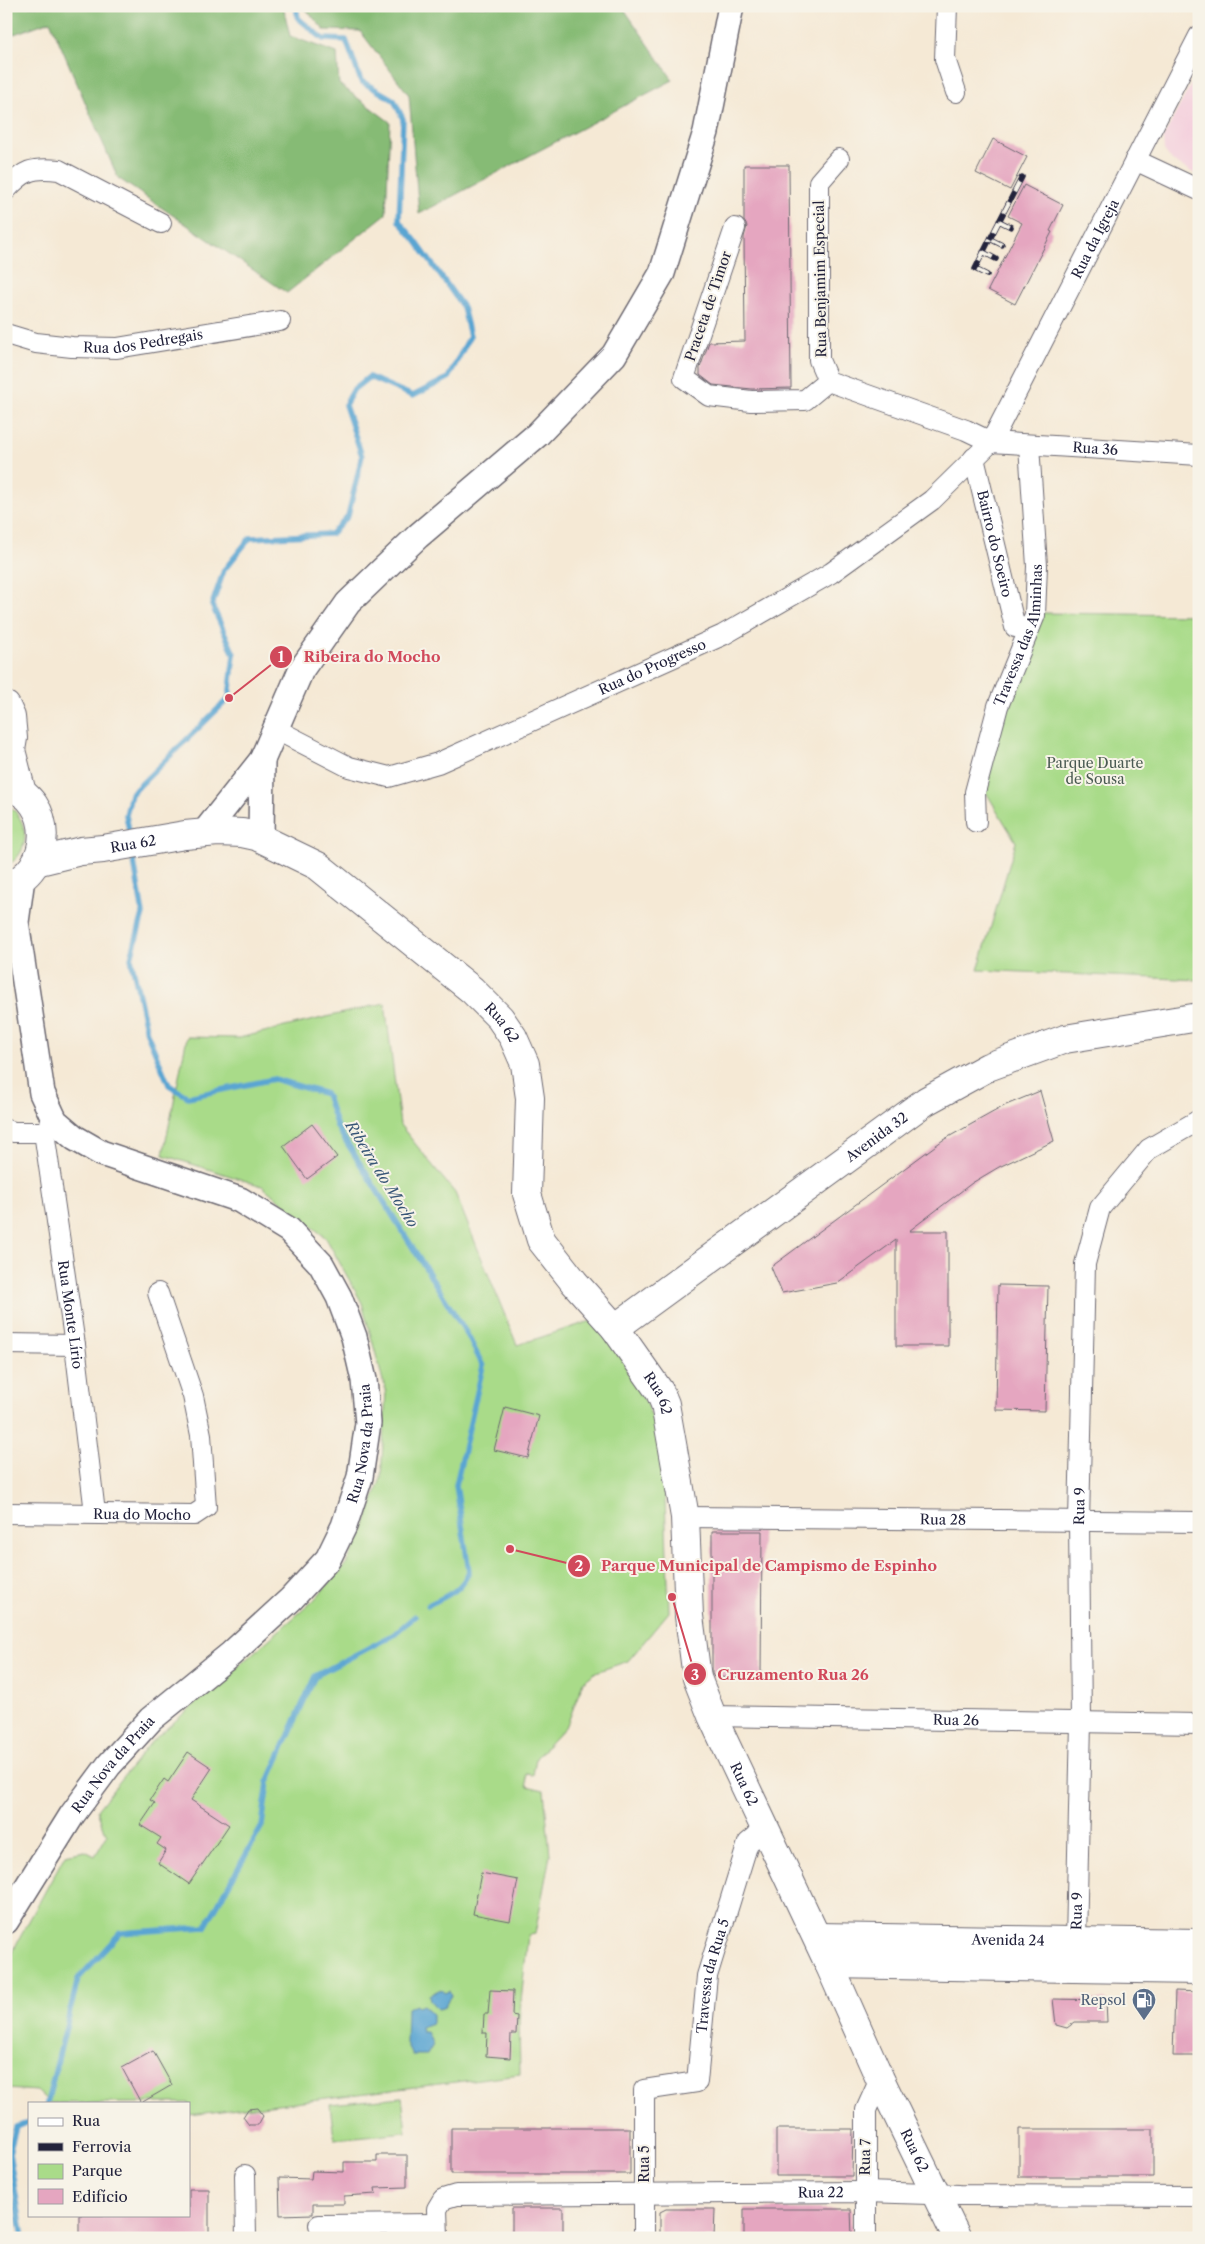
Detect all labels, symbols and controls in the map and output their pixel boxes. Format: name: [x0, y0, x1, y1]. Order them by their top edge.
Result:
street label: Rua da Igreja: [1067, 196, 1123, 281]
street label: Rua Benjamim Especial: [810, 200, 830, 358]
street label: Praceta de Timor: [681, 248, 735, 363]
street label: Rua dos Pedregais: [83, 325, 204, 358]
street label: Rua 36: [1072, 438, 1119, 459]
street label: Bairro do Soeiro: [973, 488, 1016, 599]
street label: Travessa das Alminhas: [990, 564, 1046, 709]
street label: Rua do Progresso: [595, 635, 709, 699]
callout: Ribeira do Mocho: [268, 642, 451, 672]
text: 1: [278, 647, 285, 666]
text: Ribeira do Mocho: [304, 647, 440, 666]
park label: Parque Duarte de Sousa: [1047, 754, 1144, 788]
street label: Rua 62: [109, 831, 157, 857]
street label: Rua 62: [481, 999, 523, 1045]
street label: Avenida 32: [841, 1108, 911, 1166]
water label: Ribeira do Mocho: [341, 1116, 423, 1231]
street label: Rua Monte Lírio: [54, 1259, 87, 1370]
street label: Rua 62: [640, 1368, 676, 1416]
street label: Rua Nova da Praia: [343, 1382, 377, 1505]
street label: Rua 9: [1070, 1487, 1089, 1525]
street label: Rua do Mocho: [93, 1505, 191, 1524]
street label: Rua 28: [920, 1510, 966, 1529]
callout: Parque Municipal de Campismo de Espinho: [566, 1551, 947, 1581]
text: 2: [575, 1556, 584, 1575]
text: Parque Municipal de Campismo de Espinho: [601, 1556, 937, 1575]
callout: Cruzamento Rua 26: [683, 1659, 879, 1689]
text: 3: [691, 1665, 699, 1684]
text: Cruzamento Rua 26: [717, 1665, 869, 1684]
street label: Rua 26: [933, 1711, 979, 1729]
street label: Rua Nova da Praia: [68, 1712, 159, 1817]
street label: Rua 62: [726, 1759, 762, 1809]
street label: Rua 9: [1067, 1892, 1086, 1930]
street label: Travessa da Rua 5: [693, 1916, 733, 2034]
street label: Avenida 24: [970, 1930, 1045, 1950]
fuel station icon: Repsol: [1131, 1987, 1157, 2021]
place label: Repsol: [1081, 1991, 1126, 2009]
legend: [28, 2102, 190, 2216]
text: Rua: [72, 2111, 100, 2130]
street label: Rua 62: [896, 2126, 933, 2175]
text: Ferrovia: [72, 2137, 131, 2156]
street label: Rua 7: [856, 2138, 874, 2176]
street label: Rua 5: [635, 2145, 653, 2183]
text: Parque: [72, 2161, 122, 2180]
street label: Rua 22: [798, 2183, 844, 2201]
text: Edifício: [72, 2187, 128, 2206]

